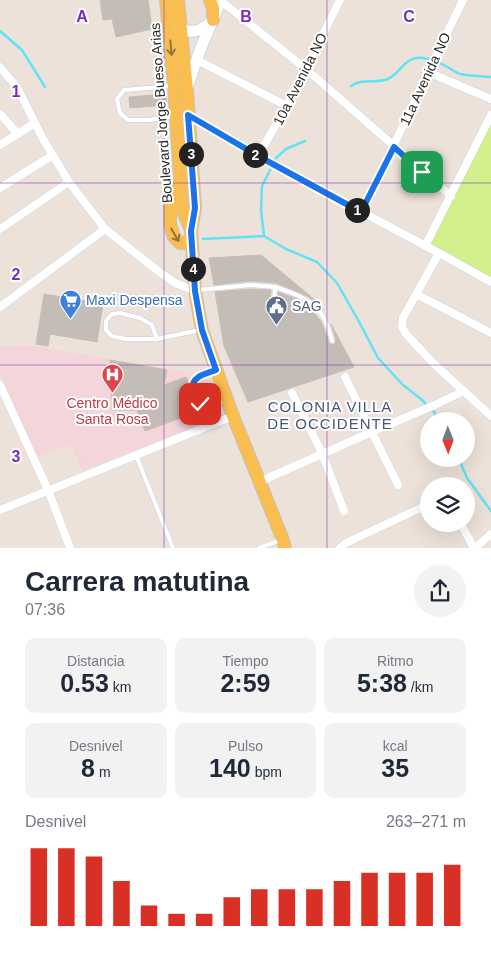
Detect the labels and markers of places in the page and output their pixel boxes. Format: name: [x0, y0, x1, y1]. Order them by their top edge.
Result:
pin: 3: [178, 142, 204, 166]
pin: 2: [242, 142, 268, 168]
pin: [401, 151, 443, 193]
pin: 1: [344, 198, 370, 222]
pin: 4: [180, 256, 206, 282]
supermarket icon: Maxi Despensa: [58, 288, 82, 319]
place label: Maxi Despensa: [86, 292, 183, 308]
public building icon: SAG: [264, 294, 288, 325]
place label: SAG: [292, 298, 322, 314]
hospital icon: Centro Médico Santa Rosa: [100, 363, 124, 394]
pin: [179, 383, 221, 425]
place label: Centro Médico Santa Rosa: [66, 395, 158, 427]

